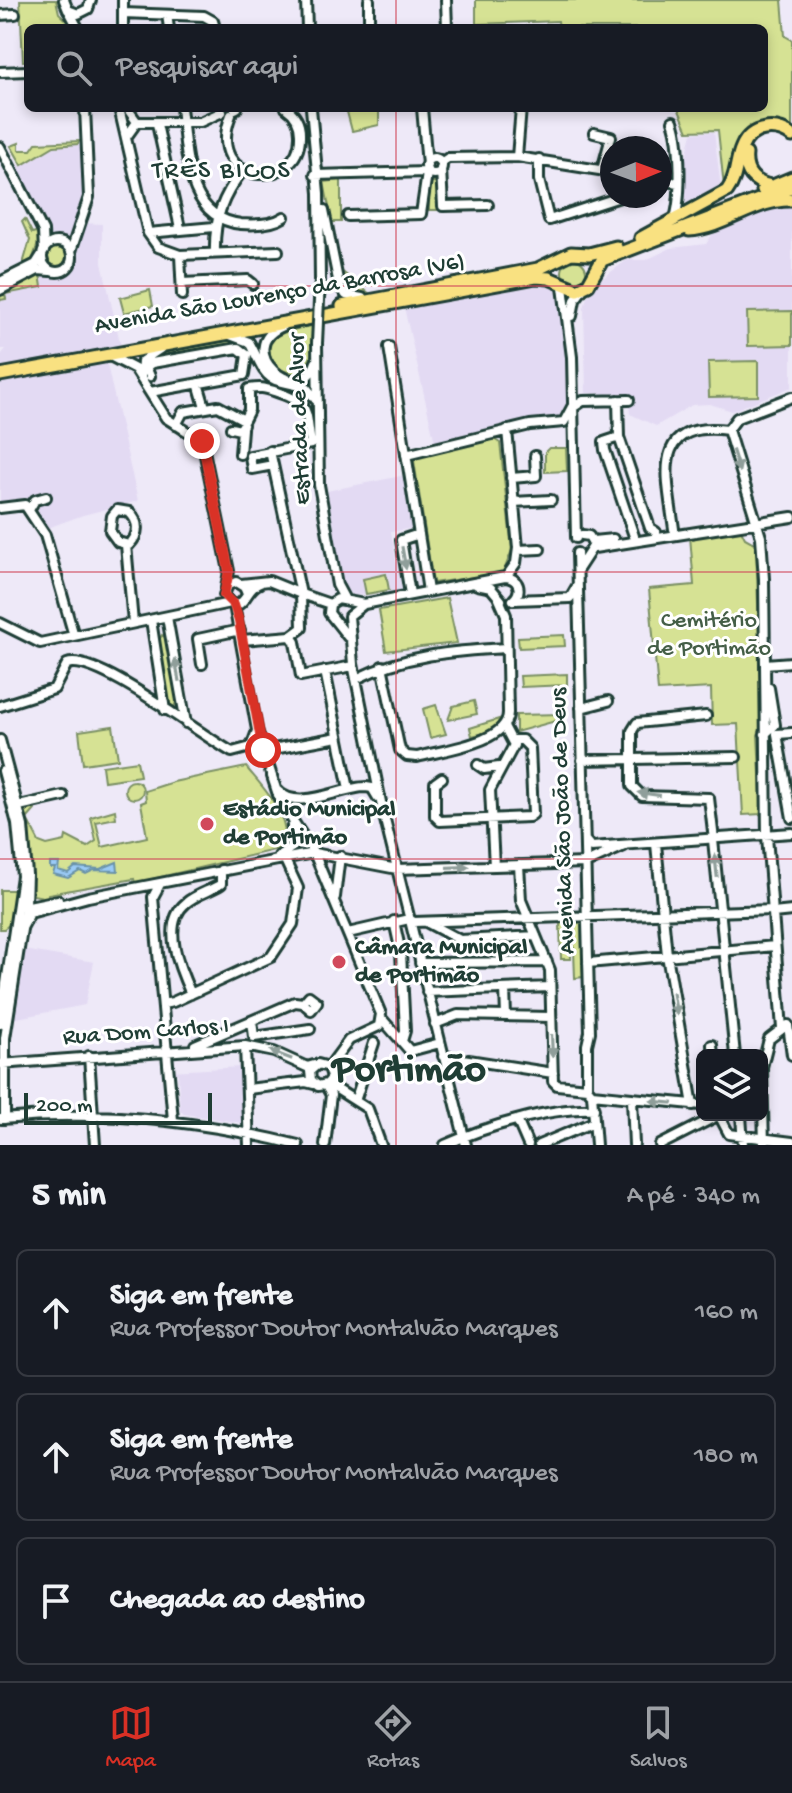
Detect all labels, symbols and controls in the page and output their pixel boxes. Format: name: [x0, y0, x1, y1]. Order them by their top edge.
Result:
search box: [24, 24, 768, 112]
icon: search: [52, 46, 96, 90]
text: Pesquisar aqui: [116, 51, 298, 86]
north arrow: [600, 136, 672, 208]
district label: TRÊS BICOS: [150, 157, 292, 188]
street label: Avenida São Lourenço da Barrosa (V6): [93, 248, 467, 342]
street label: Estrada de Alvor: [283, 330, 318, 505]
route end: [184, 423, 220, 459]
one-way arrow: [730, 449, 743, 473]
one-way arrow: [398, 545, 410, 570]
park label: Cemitério de Portimão: [647, 607, 771, 664]
one-way arrow: [170, 657, 182, 682]
street label: Avenida São João de Deus: [545, 686, 583, 955]
route start: [245, 732, 281, 768]
one-way arrow: [636, 787, 661, 800]
place label: Estádio Municipal de Portimão: [223, 796, 396, 853]
marker: Estádio Municipal de Portimão: [198, 815, 216, 833]
one-way arrow: [709, 853, 722, 878]
one-way arrow: [446, 860, 471, 873]
place label: Câmara Municipal de Portimão: [355, 934, 528, 991]
marker: Câmara Municipal de Portimão: [330, 953, 348, 971]
one-way arrow: [670, 992, 682, 1017]
street label: Rua Dom Carlos I: [62, 1013, 230, 1053]
one-way arrow: [546, 1034, 559, 1059]
one-way arrow: [269, 1048, 293, 1061]
district label: Portimão: [330, 1048, 486, 1095]
map controls: [696, 1049, 768, 1121]
button: layers: [696, 1049, 768, 1121]
scale bar: [24, 1089, 212, 1125]
text: 200 m: [36, 1094, 93, 1120]
one-way arrow: [649, 1095, 674, 1108]
text: 5 min: [32, 1177, 106, 1217]
text: A pé · 340 m: [627, 1182, 760, 1213]
text: Siga em frente: [110, 1280, 292, 1315]
icon: ahead: [34, 1291, 78, 1335]
text: 160 m: [695, 1298, 758, 1329]
text: Rua Professor Doutor Montalvão Marques: [110, 1315, 558, 1346]
text: Siga em frente: [110, 1424, 292, 1459]
icon: ahead: [34, 1435, 78, 1479]
text: 180 m: [694, 1442, 758, 1473]
text: Rua Professor Doutor Montalvão Marques: [110, 1459, 558, 1490]
icon: arrive: [34, 1579, 78, 1623]
text: Chegada ao destino: [110, 1584, 365, 1619]
tab: Mapa: [105, 1701, 156, 1775]
tab: Rotas: [367, 1701, 419, 1775]
tab: Salvos: [630, 1701, 687, 1775]

